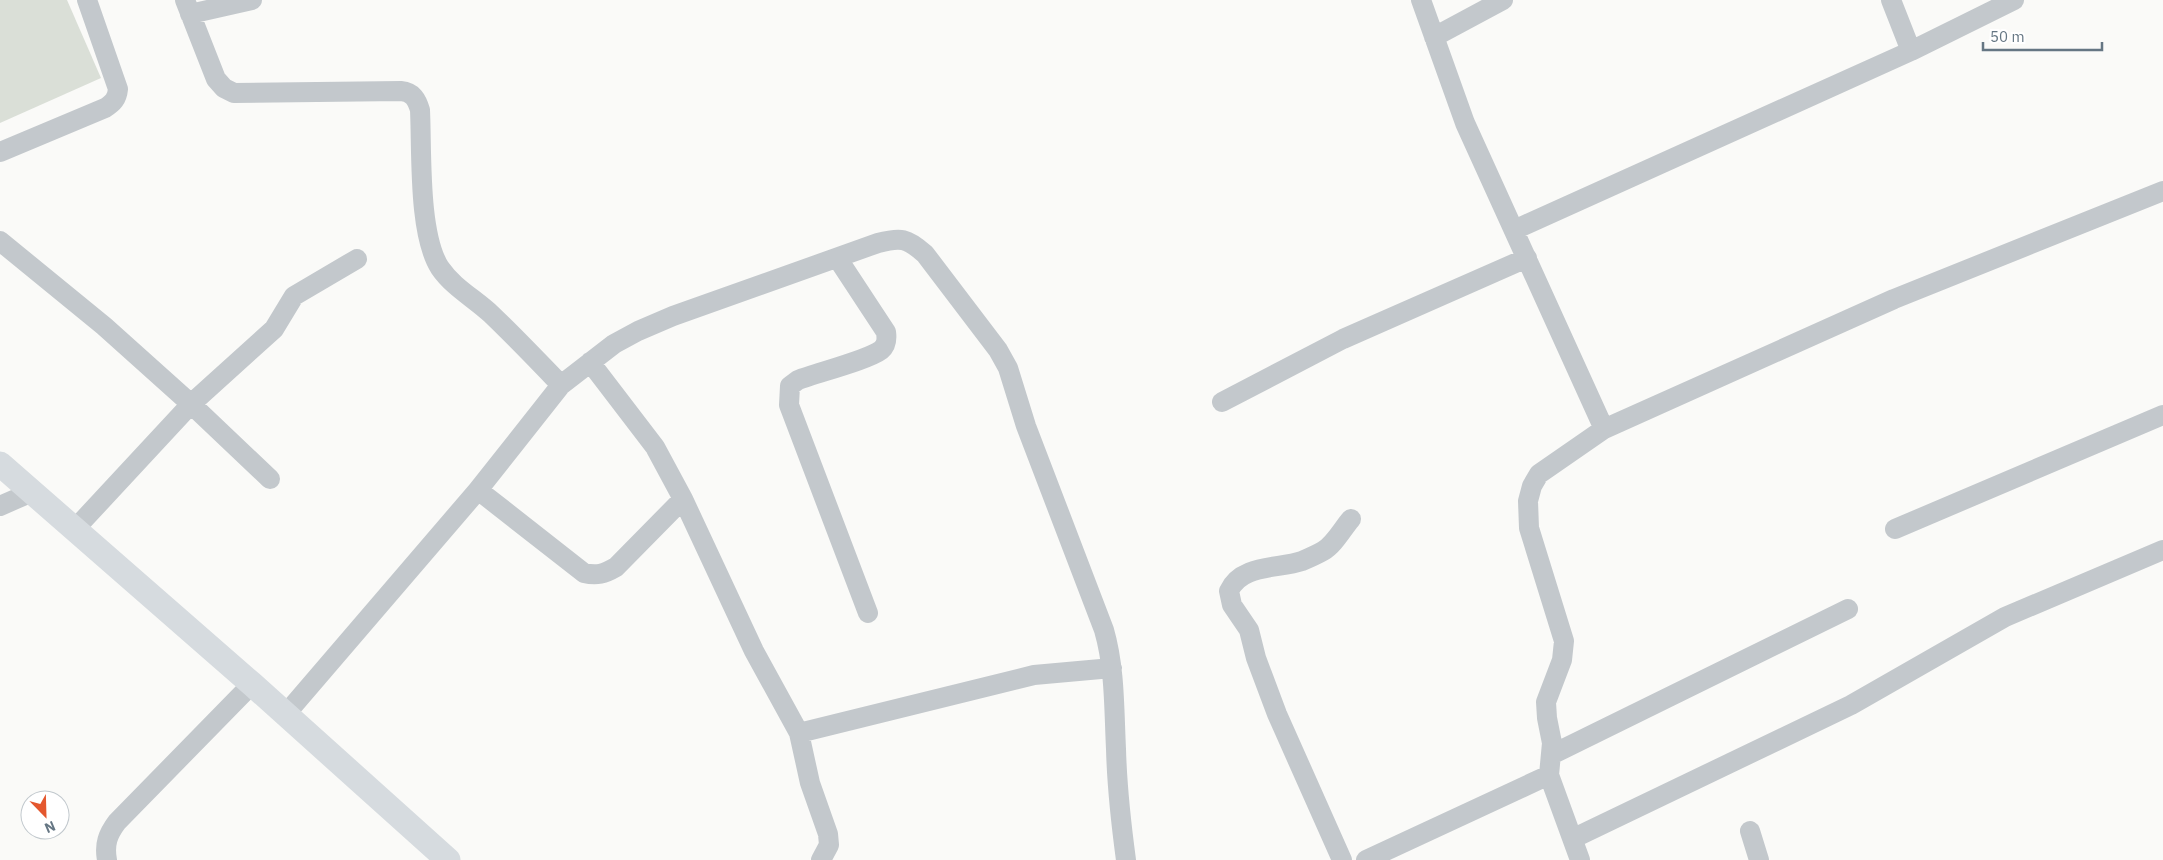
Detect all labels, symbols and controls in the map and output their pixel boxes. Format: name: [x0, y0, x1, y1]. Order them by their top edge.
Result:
scale bar: [1983, 20, 2102, 52]
text: 50 m: [1990, 27, 2025, 46]
north arrow: [20, 790, 70, 840]
text: N: [42, 817, 58, 837]

